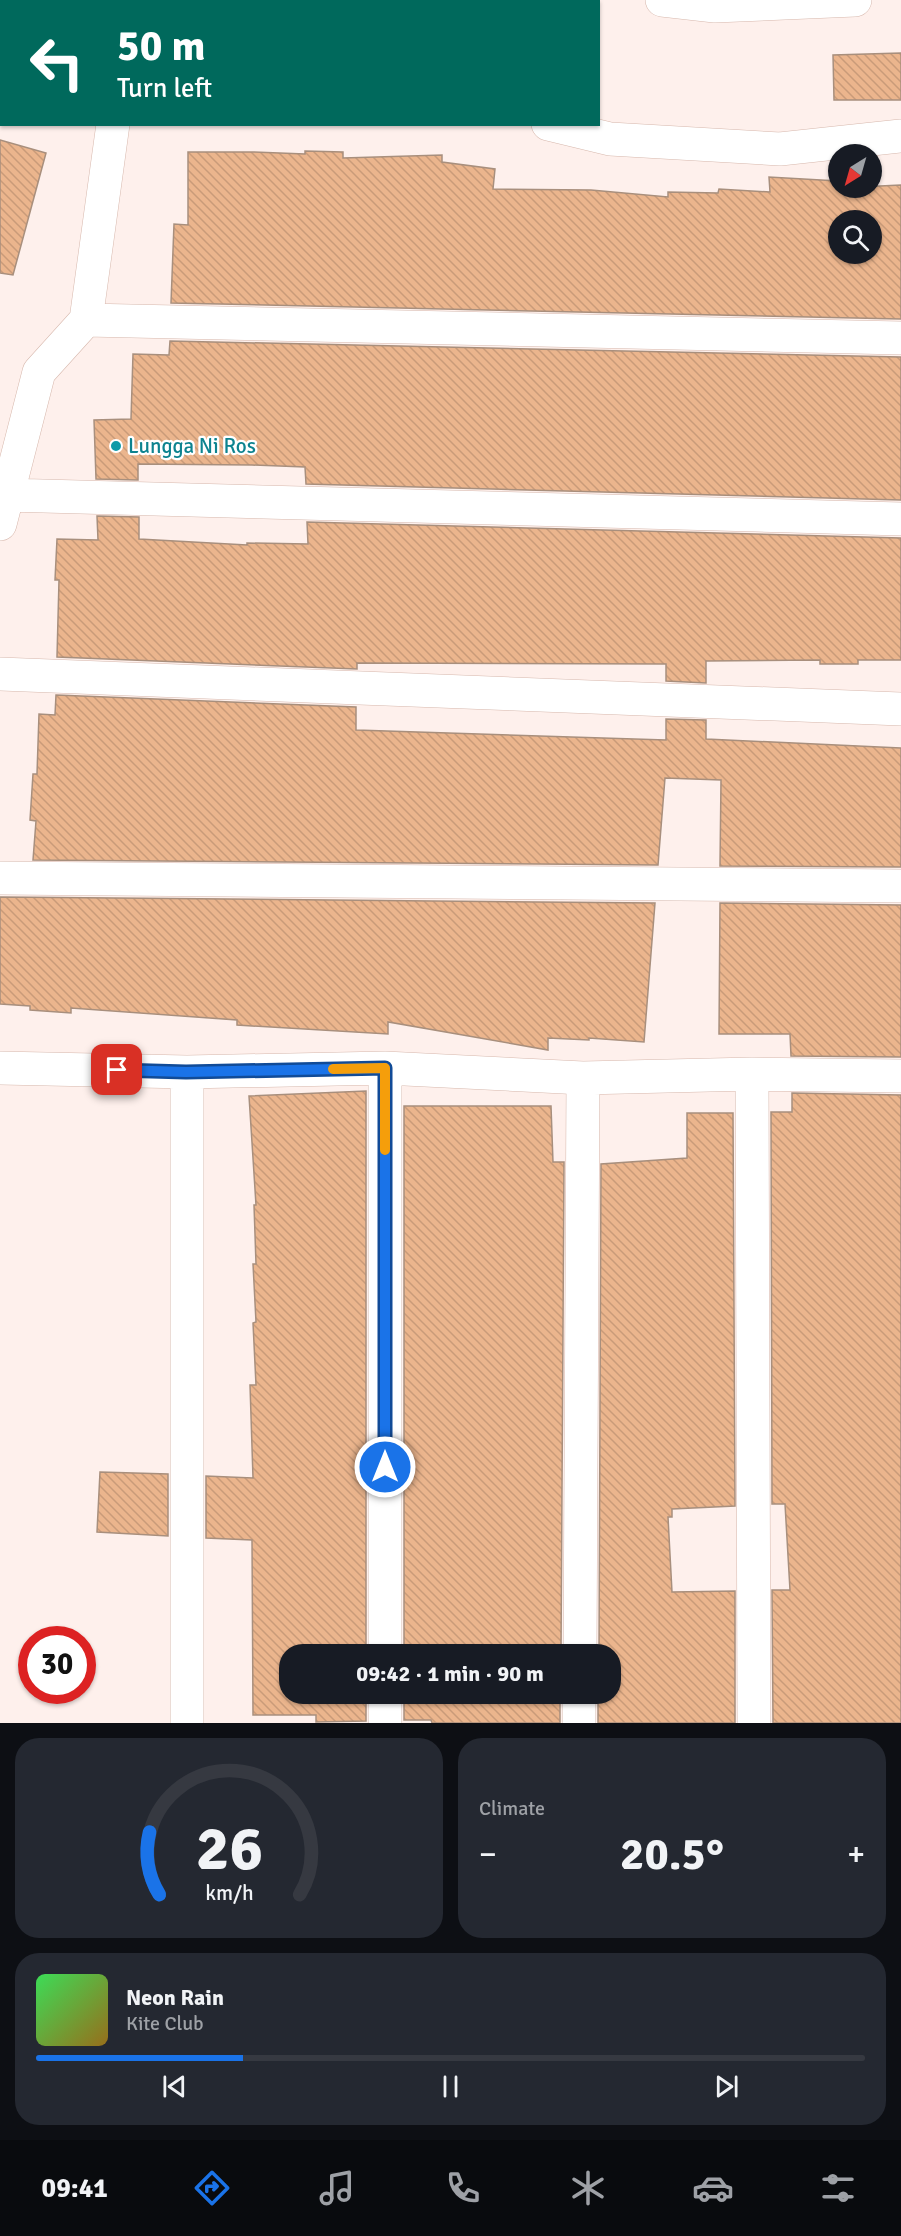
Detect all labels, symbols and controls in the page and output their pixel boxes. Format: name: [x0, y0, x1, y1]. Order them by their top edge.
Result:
text: 50 m: [117, 21, 206, 72]
icon: left: [18, 24, 96, 102]
text: Turn left: [117, 72, 212, 105]
north arrow: [828, 144, 882, 198]
map controls: [828, 144, 882, 264]
button: search: [828, 210, 882, 264]
place label: Lungga Ni Ros: [128, 433, 256, 459]
marker: Lungga Ni Ros: [109, 439, 123, 453]
pin: [91, 1044, 142, 1095]
icon: arrive: [100, 1053, 133, 1086]
position arrow: [353, 1435, 417, 1499]
speed limit sign: 30: [18, 1626, 96, 1704]
text: 09:42 · 1 min · 90 m: [356, 1660, 544, 1687]
text: Climate: [479, 1796, 545, 1821]
text: 26: [195, 1810, 263, 1887]
text: 20.5°: [620, 1827, 724, 1882]
text: −: [479, 1834, 497, 1875]
text: +: [847, 1834, 865, 1875]
text: km/h: [205, 1880, 253, 1906]
text: Neon Rain: [126, 1984, 224, 2011]
text: Kite Club: [126, 2011, 204, 2036]
icon: previous: [158, 2070, 191, 2103]
icon: pause: [434, 2070, 467, 2103]
icon: next: [710, 2070, 743, 2103]
icon: directions: [191, 2167, 233, 2209]
icon: music: [316, 2167, 358, 2209]
icon: phone: [442, 2167, 484, 2209]
icon: climate: [567, 2167, 609, 2209]
icon: car: [692, 2167, 734, 2209]
icon: filters: [817, 2167, 859, 2209]
text: 09:41: [42, 2172, 108, 2205]

